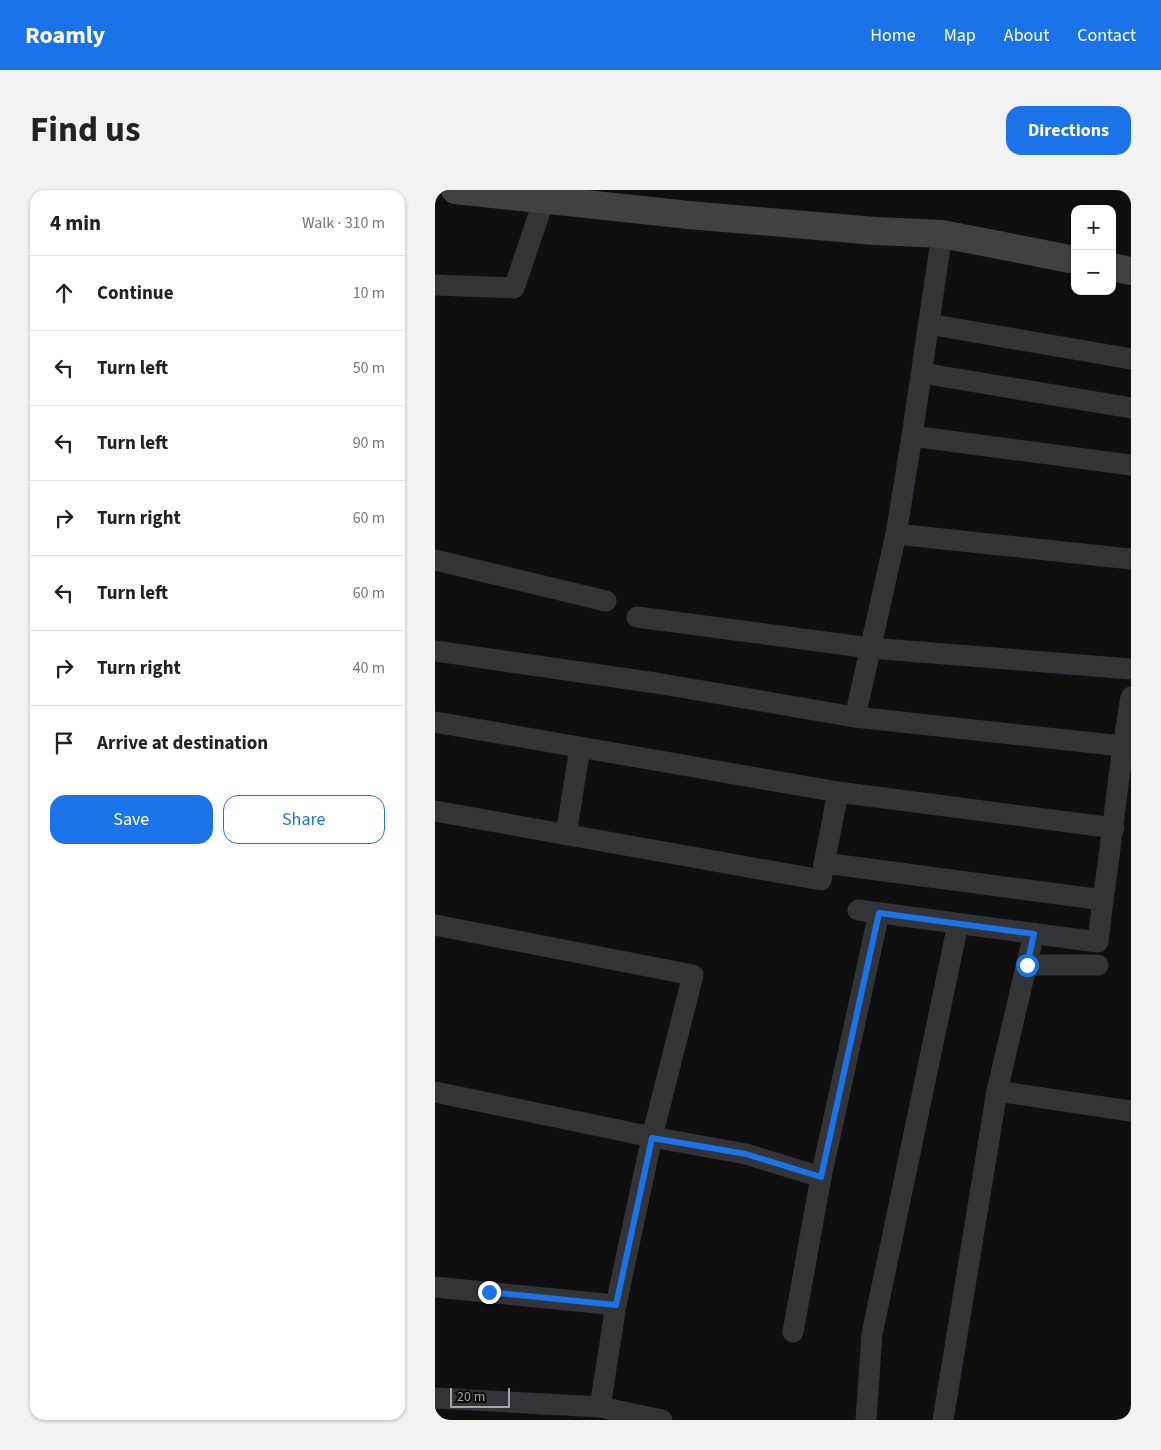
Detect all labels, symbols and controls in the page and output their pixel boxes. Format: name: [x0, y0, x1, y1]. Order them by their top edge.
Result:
text: Roamly: [25, 18, 105, 53]
text: Home: [870, 23, 916, 48]
text: Map: [944, 23, 976, 48]
text: About: [1004, 23, 1049, 48]
text: Contact: [1077, 23, 1136, 48]
text: Find us: [30, 105, 140, 155]
button: Directions: [1006, 106, 1131, 155]
map controls: [1071, 205, 1116, 295]
button: +: [1071, 205, 1116, 250]
text: 4 min: [50, 208, 101, 238]
text: Walk · 310 m: [302, 212, 385, 234]
button: −: [1071, 250, 1116, 295]
icon: ahead: [50, 279, 78, 307]
text: Continue: [97, 280, 174, 307]
text: 10 m: [353, 282, 385, 304]
icon: left: [50, 354, 78, 382]
text: Turn left: [97, 355, 168, 382]
text: 50 m: [353, 357, 385, 379]
icon: left: [50, 429, 78, 457]
text: Turn left: [97, 430, 168, 457]
text: 90 m: [353, 432, 385, 454]
icon: right: [50, 504, 78, 532]
text: Turn right: [97, 505, 181, 532]
text: 60 m: [353, 507, 385, 529]
icon: left: [50, 579, 78, 607]
text: Turn left: [97, 580, 168, 607]
text: 60 m: [353, 582, 385, 604]
icon: right: [50, 654, 78, 682]
text: Turn right: [97, 655, 181, 682]
text: 40 m: [353, 657, 385, 679]
icon: arrive: [50, 729, 78, 757]
text: Arrive at destination: [97, 730, 268, 757]
button: Save: [50, 795, 213, 844]
button: Share: [223, 795, 385, 844]
route start: [1016, 954, 1039, 977]
route end: [478, 1281, 501, 1304]
scale bar: [450, 1385, 510, 1408]
text: 20 m: [457, 1387, 485, 1407]

